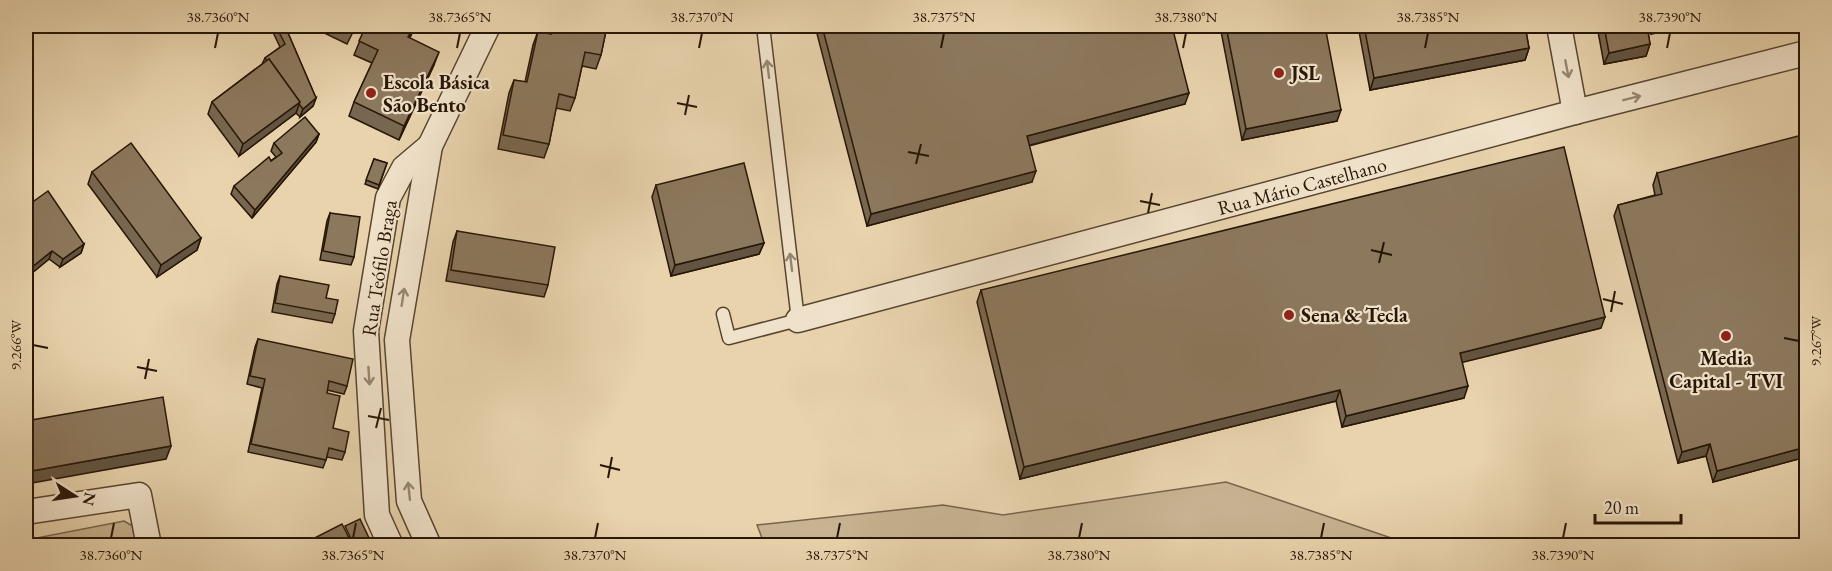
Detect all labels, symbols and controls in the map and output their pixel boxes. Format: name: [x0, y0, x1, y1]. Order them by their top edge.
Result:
text: 38.7360°N: [187, 7, 250, 26]
text: 38.7365°N: [429, 7, 492, 26]
text: 38.7370°N: [671, 7, 734, 26]
text: 38.7375°N: [913, 7, 976, 26]
text: 38.7380°N: [1155, 7, 1218, 26]
text: 38.7385°N: [1397, 7, 1460, 26]
text: 38.7390°N: [1639, 7, 1702, 26]
one-way arrow: [762, 59, 773, 79]
one-way arrow: [1562, 59, 1573, 78]
place label: JSL: [1289, 60, 1320, 86]
marker: JSL: [1272, 66, 1286, 80]
place label: Escola Básica São Bento: [383, 69, 490, 118]
marker: Escola Básica São Bento: [364, 86, 378, 100]
one-way arrow: [1622, 91, 1641, 103]
street label: Rua Mário Castelhano: [1215, 151, 1390, 221]
street label: Rua Teófilo Braga: [355, 198, 403, 338]
one-way arrow: [785, 253, 796, 273]
one-way arrow: [398, 288, 409, 308]
place label: Sena & Tecla: [1301, 302, 1408, 328]
marker: Sena & Tecla: [1282, 308, 1296, 322]
text: 9.267°W: [1806, 316, 1825, 366]
text: 9.266°W: [6, 320, 25, 370]
marker: Media Capital - TVI: [1719, 329, 1733, 343]
place label: Media Capital - TVI: [1669, 345, 1783, 394]
one-way arrow: [363, 365, 374, 385]
north arrow: [45, 466, 105, 526]
one-way arrow: [403, 482, 414, 502]
scale bar: [1595, 487, 1680, 525]
text: N: [78, 490, 101, 508]
text: 20 m: [1604, 496, 1639, 519]
text: 38.7360°N: [80, 545, 143, 564]
text: 38.7365°N: [322, 545, 385, 564]
text: 38.7370°N: [564, 545, 627, 564]
text: 38.7375°N: [806, 545, 869, 564]
text: 38.7380°N: [1048, 545, 1111, 564]
text: 38.7385°N: [1290, 545, 1353, 564]
text: 38.7390°N: [1532, 545, 1595, 564]

